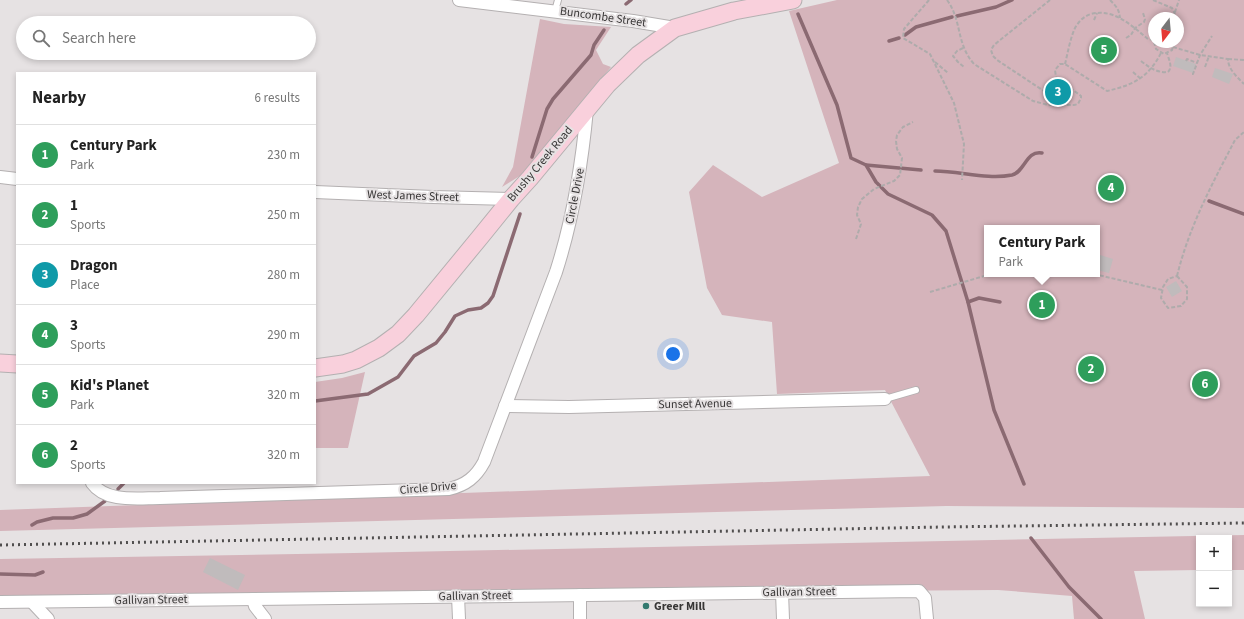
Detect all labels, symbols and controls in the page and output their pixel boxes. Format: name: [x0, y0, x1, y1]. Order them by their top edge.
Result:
street label: Buncombe Street: [559, 3, 647, 31]
north arrow: [1148, 12, 1184, 48]
search box: [16, 16, 316, 60]
icon: search: [30, 27, 52, 49]
text: Search here: [62, 28, 136, 49]
pin: 5: [1091, 35, 1117, 65]
pin: 3: [1045, 77, 1071, 107]
text: Nearby: [32, 86, 86, 110]
text: 6 results: [255, 89, 300, 107]
street label: Brushy Creek Road: [503, 122, 577, 206]
text: Century Park: [70, 135, 157, 156]
text: 1: [42, 146, 48, 164]
text: 230 m: [267, 146, 300, 164]
text: Park: [70, 156, 94, 174]
street label: Circle Drive: [561, 166, 589, 225]
pin: 4: [1098, 173, 1124, 203]
street label: West James Street: [367, 186, 459, 206]
text: 1: [70, 195, 78, 216]
text: 2: [42, 206, 48, 224]
text: 250 m: [267, 206, 300, 224]
text: Sports: [70, 216, 105, 234]
popup: [984, 225, 1100, 277]
text: Century Park: [999, 232, 1085, 253]
text: Park: [999, 253, 1023, 271]
text: Dragon: [70, 255, 118, 276]
text: 3: [42, 266, 48, 284]
text: 280 m: [267, 266, 300, 284]
text: Place: [70, 276, 99, 294]
pin: 1: [1029, 290, 1055, 320]
text: 3: [70, 315, 78, 336]
text: 4: [42, 326, 48, 344]
text: 290 m: [267, 326, 300, 344]
text: Sports: [70, 336, 105, 354]
your location: [663, 344, 683, 364]
pin: 2: [1078, 354, 1104, 384]
pin: 6: [1192, 369, 1218, 399]
text: Kid's Planet: [70, 375, 149, 396]
text: 5: [42, 386, 48, 404]
text: 320 m: [267, 386, 300, 404]
street label: Sunset Avenue: [658, 395, 732, 413]
text: Park: [70, 396, 94, 414]
text: 2: [70, 435, 78, 456]
text: 6: [42, 446, 48, 464]
text: 320 m: [267, 446, 300, 464]
text: Sports: [70, 456, 105, 474]
street label: Circle Drive: [399, 477, 457, 499]
map controls: [1196, 535, 1232, 607]
button: +: [1196, 535, 1232, 571]
button: −: [1196, 571, 1232, 607]
street label: Gallivan Street: [762, 583, 836, 601]
street label: Gallivan Street: [438, 587, 512, 605]
street label: Gallivan Street: [114, 591, 188, 609]
place label: Greer Mill: [654, 598, 706, 615]
marker: Greer Mill: [641, 601, 651, 611]

